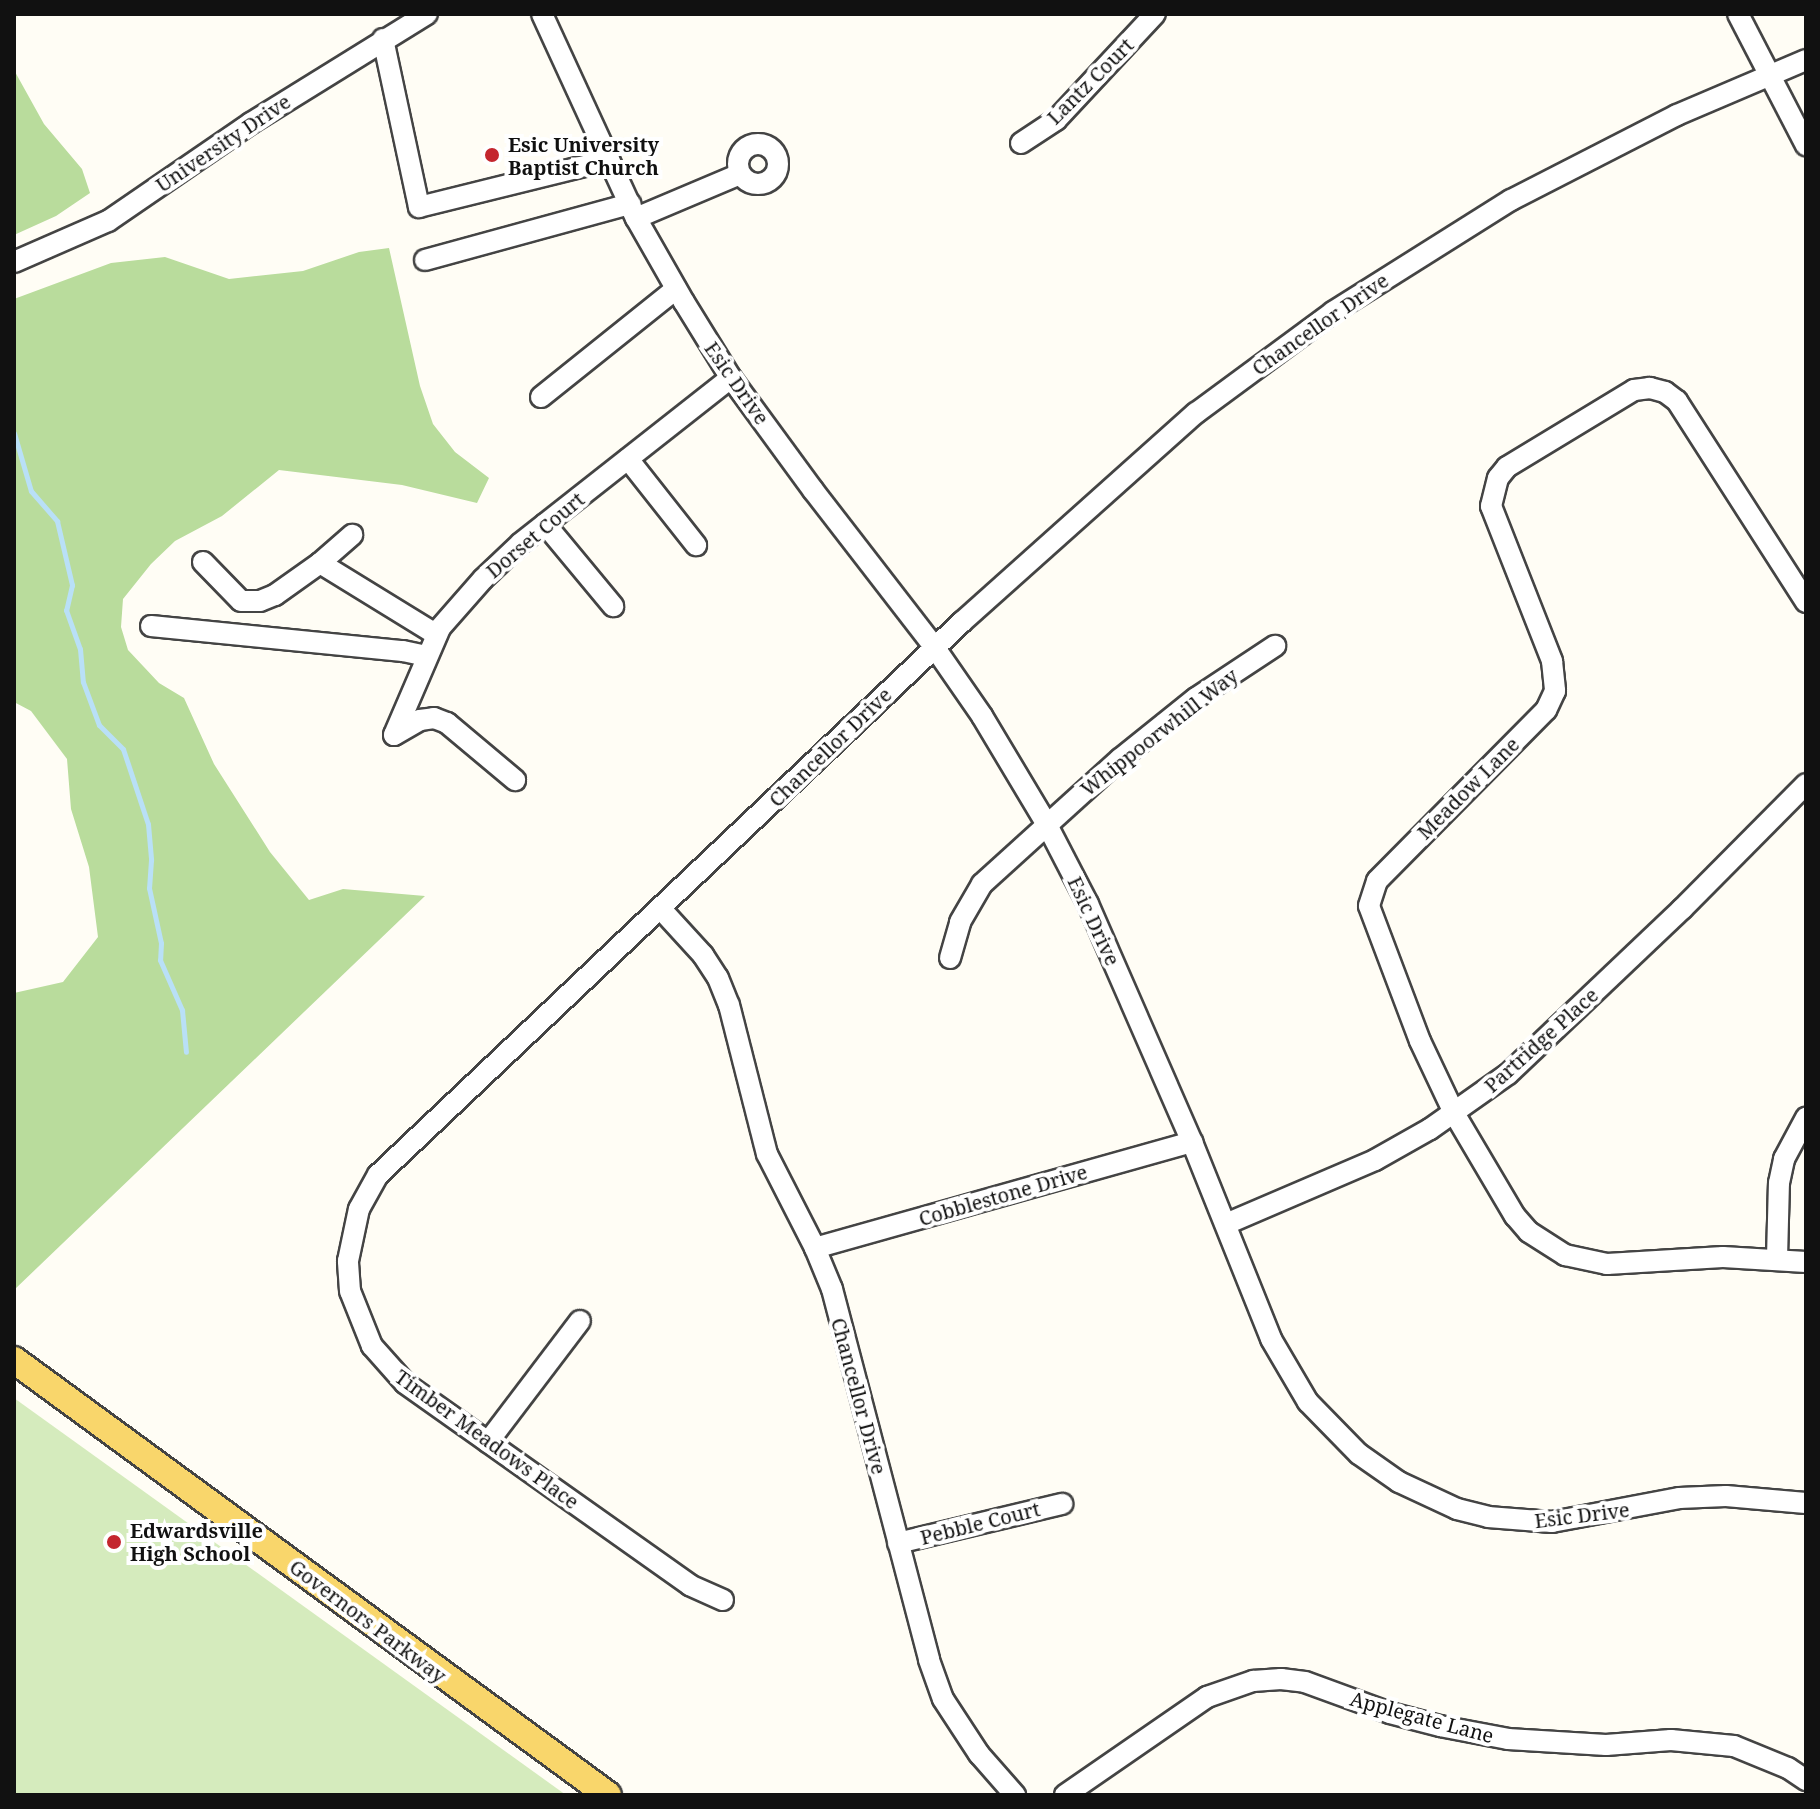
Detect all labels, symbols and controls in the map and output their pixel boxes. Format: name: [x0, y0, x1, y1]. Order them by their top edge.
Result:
street label: Lantz Court: [1042, 33, 1138, 129]
street label: University Drive: [151, 89, 295, 197]
place label: Esic University Baptist Church: [508, 132, 659, 179]
marker: Esic University Baptist Church: [483, 146, 501, 164]
street label: Chancellor Drive: [1247, 268, 1393, 380]
street label: Esic Drive: [700, 337, 774, 429]
street label: Dorset Court: [481, 487, 589, 583]
street label: Whippoorwhill Way: [1076, 663, 1242, 801]
street label: Chancellor Drive: [764, 682, 896, 812]
street label: Meadow Lane: [1412, 732, 1524, 844]
street label: Esic Drive: [1063, 873, 1125, 969]
street label: Partridge Place: [1479, 983, 1603, 1097]
street label: Cobblestone Drive: [916, 1159, 1090, 1231]
street label: Chancellor Drive: [827, 1315, 891, 1477]
street label: Timber Meadows Place: [390, 1364, 584, 1514]
street label: Pebble Court: [918, 1497, 1042, 1549]
street label: Esic Drive: [1533, 1497, 1631, 1533]
place label: Edwardsville High School: [130, 1518, 263, 1565]
marker: Edwardsville High School: [105, 1533, 123, 1551]
street label: Governors Parkway: [285, 1554, 451, 1688]
street label: Applegate Lane: [1347, 1686, 1497, 1748]

